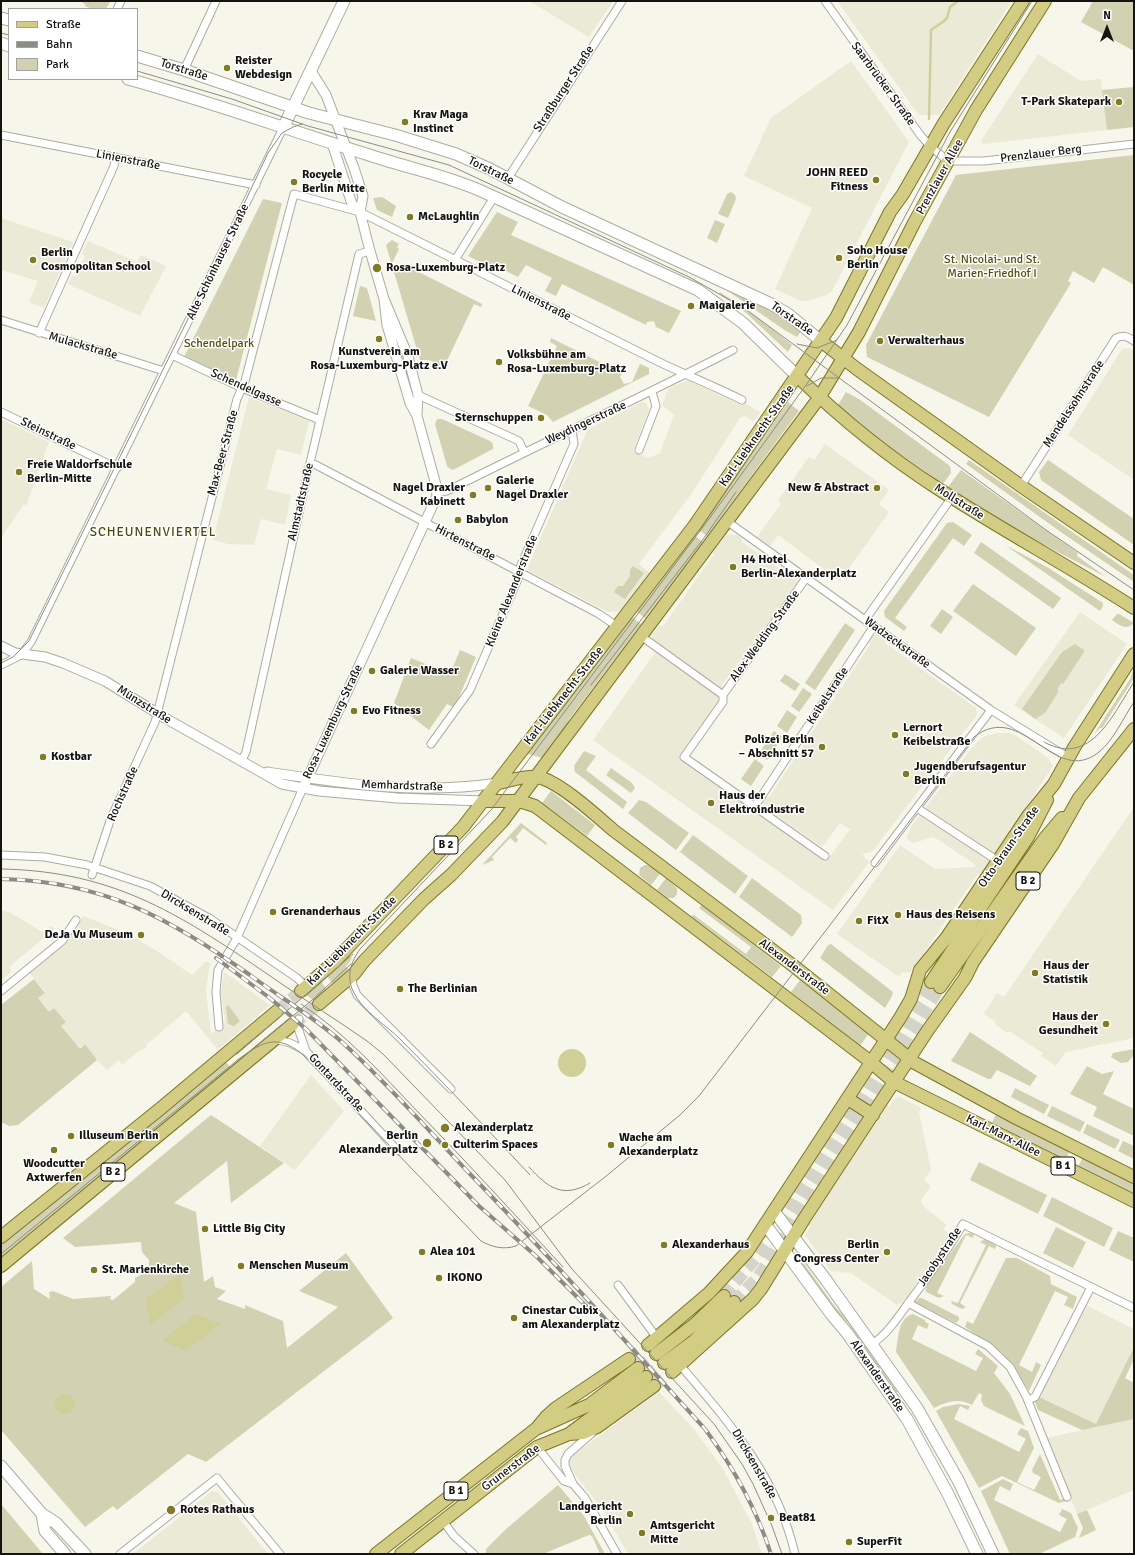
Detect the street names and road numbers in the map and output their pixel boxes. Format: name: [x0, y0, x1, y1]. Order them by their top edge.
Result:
street label: Saarbrücker Straße: [848, 39, 918, 129]
street label: Straßburger Straße: [531, 43, 597, 135]
street label: Torstraße: [158, 56, 210, 84]
street label: Prenzlauer Allee: [913, 137, 967, 217]
street label: Prenzlauer Berg: [1000, 142, 1082, 166]
street label: Linienstraße: [95, 147, 161, 173]
street label: Torstraße: [466, 154, 516, 188]
street label: Alte Schönhauser Straße: [184, 202, 252, 322]
street label: Linienstraße: [509, 282, 573, 324]
street label: Torstraße: [768, 299, 816, 339]
street label: Mulackstraße: [47, 329, 119, 363]
street label: Mendelssohnstraße: [1040, 358, 1108, 450]
street label: Schendelgasse: [208, 366, 284, 410]
street label: Karl-Liebknecht-Straße: [716, 382, 798, 490]
street label: Weydingerstraße: [543, 398, 629, 448]
street label: Max-Beer-Straße: [205, 409, 241, 497]
street label: Steinstraße: [18, 414, 78, 454]
street label: Almstadtstraße: [285, 462, 317, 542]
street label: Mollstraße: [931, 481, 987, 523]
street label: Hirtenstraße: [432, 522, 498, 564]
street label: Kleine Alexanderstraße: [483, 533, 541, 649]
street label: Alex-Wedding-Straße: [727, 587, 803, 685]
street label: Wadzeckstraße: [861, 614, 933, 672]
street label: Karl-Liebknecht-Straße: [521, 644, 607, 748]
street label: Rosa-Luxemburg-Straße: [300, 662, 366, 782]
street label: Keibelstraße: [804, 665, 852, 727]
street label: Münzstraße: [114, 683, 174, 727]
street label: Rochstraße: [104, 764, 142, 824]
street label: Memhardstraße: [361, 777, 443, 795]
street label: Otto-Braun-Straße: [976, 803, 1042, 891]
road number: B 2: [434, 836, 458, 854]
road number: B 2: [1016, 872, 1040, 890]
street label: Dircksenstraße: [158, 887, 232, 939]
street label: Karl-Liebknecht-Straße: [304, 893, 400, 989]
street label: Alexanderstraße: [756, 936, 832, 998]
street label: Gontardstraße: [305, 1051, 367, 1115]
street label: Karl-Marx-Allee: [963, 1112, 1043, 1160]
road number: B 1: [1051, 1157, 1075, 1175]
road number: B 2: [101, 1163, 125, 1181]
street label: Jacobystraße: [915, 1225, 965, 1289]
street label: Alexanderstraße: [847, 1337, 907, 1415]
street label: Dircksenstraße: [728, 1427, 780, 1501]
street label: Grunerstraße: [479, 1441, 543, 1495]
road number: B 1: [444, 1482, 468, 1500]

